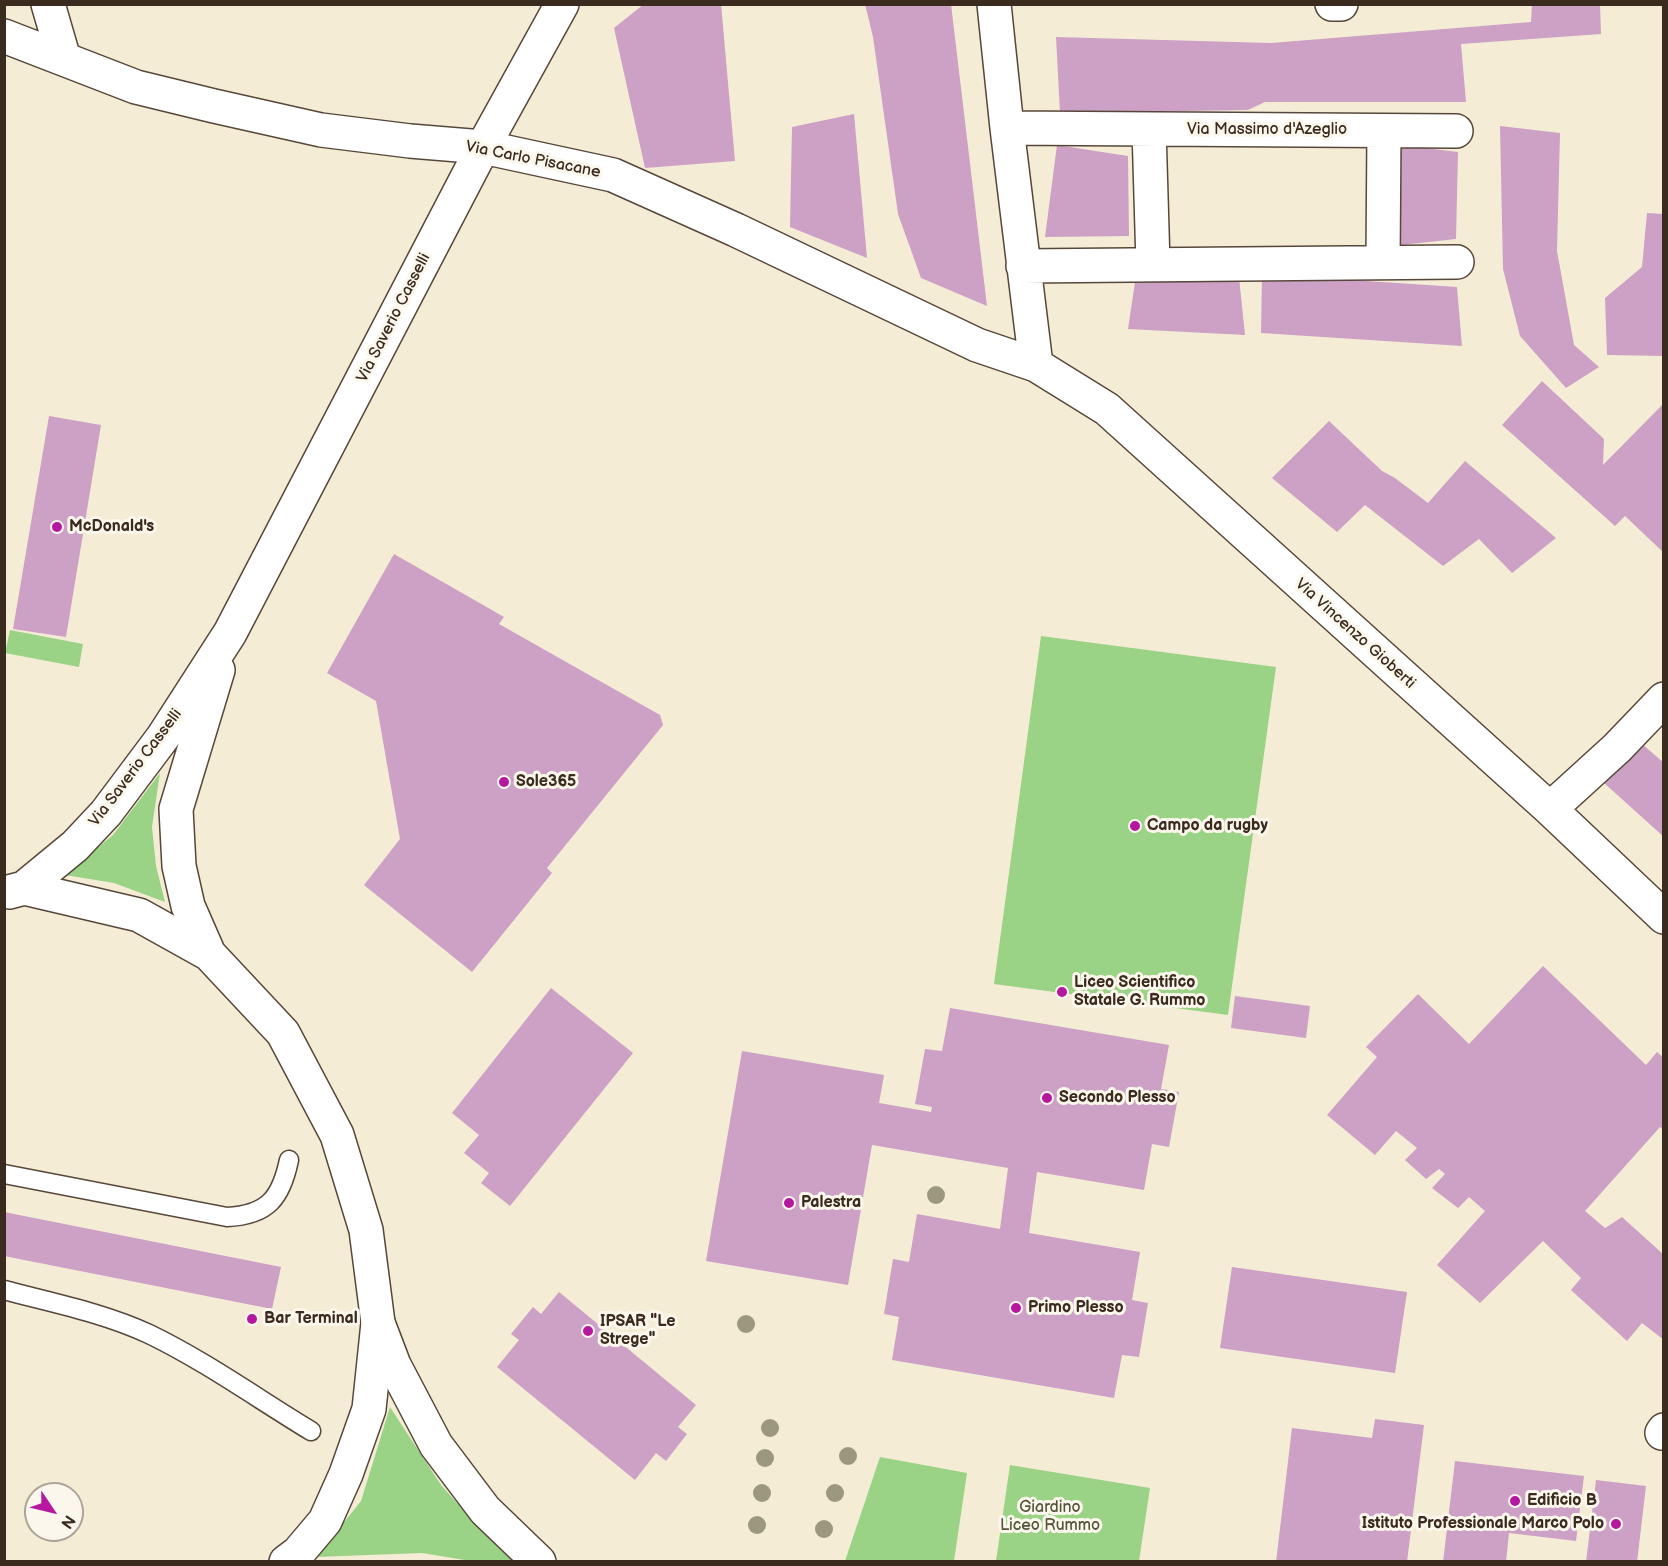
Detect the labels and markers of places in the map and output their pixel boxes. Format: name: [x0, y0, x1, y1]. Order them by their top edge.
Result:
place label: McDonald's: [69, 517, 154, 537]
marker: McDonald's: [50, 520, 64, 534]
place label: Sole365: [516, 772, 576, 792]
marker: Sole365: [497, 775, 511, 789]
place label: Campo da rugby: [1147, 816, 1268, 836]
marker: Campo da rugby: [1128, 819, 1142, 833]
place label: Liceo Scientifico Statale G. Rummo: [1074, 973, 1205, 1011]
marker: Liceo Scientifico Statale G. Rummo: [1055, 985, 1069, 999]
place label: Secondo Plesso: [1059, 1088, 1176, 1108]
marker: Secondo Plesso: [1040, 1091, 1054, 1105]
place label: Palestra: [801, 1193, 861, 1213]
marker: Palestra: [782, 1196, 796, 1210]
place label: Primo Plesso: [1028, 1298, 1124, 1318]
marker: Primo Plesso: [1009, 1301, 1023, 1315]
place label: Bar Terminal: [264, 1309, 358, 1329]
marker: Bar Terminal: [245, 1312, 259, 1326]
place label: IPSAR "Le Strege": [600, 1312, 675, 1350]
marker: IPSAR "Le Strege": [581, 1324, 595, 1338]
place label: Edificio B: [1527, 1491, 1597, 1511]
marker: Edificio B: [1508, 1494, 1522, 1508]
place label: Istituto Professionale Marco Polo: [1362, 1514, 1604, 1534]
marker: Istituto Professionale Marco Polo: [1609, 1517, 1623, 1531]

